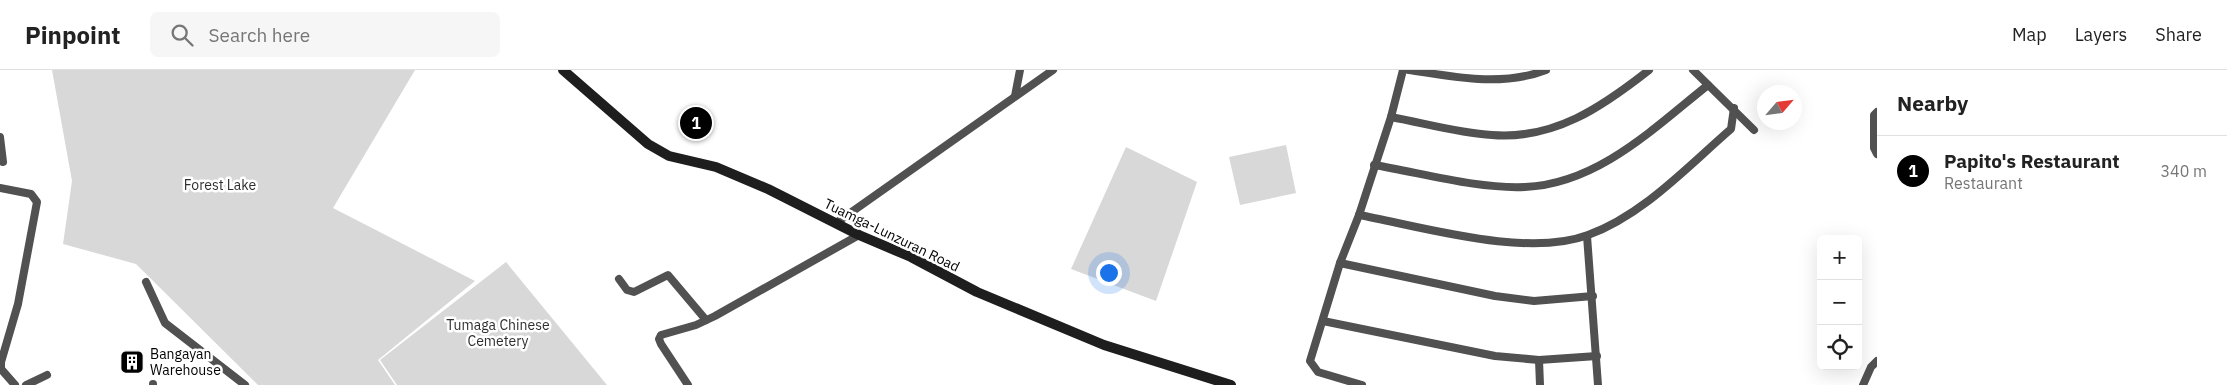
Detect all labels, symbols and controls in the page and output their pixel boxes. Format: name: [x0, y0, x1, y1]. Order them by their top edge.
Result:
search box: [150, 12, 500, 57]
text: Pinpoint: [25, 19, 120, 51]
icon: search: [168, 21, 196, 49]
text: Search here: [208, 23, 310, 47]
text: Map: [2012, 23, 2047, 46]
text: Layers: [2075, 23, 2127, 46]
text: Share: [2155, 23, 2202, 46]
north arrow: [1757, 85, 1802, 130]
text: Nearby: [1897, 89, 1968, 117]
pin: 1: [680, 104, 712, 142]
text: Papito's Restaurant: [1944, 149, 2120, 173]
text: 1: [1908, 161, 1918, 181]
text: 340 m: [2160, 161, 2207, 181]
text: Restaurant: [1944, 173, 2023, 193]
park label: Forest Lake: [184, 176, 256, 194]
street label: Tuamga-Lunzuran Road: [821, 194, 963, 276]
map controls: [1817, 235, 1862, 370]
button: +: [1817, 235, 1862, 280]
your location: [1096, 260, 1122, 286]
button: −: [1817, 280, 1862, 325]
park label: Tumaga Chinese Cemetery: [446, 316, 550, 350]
button: locate: [1817, 325, 1862, 370]
place label: Bangayan Warehouse: [150, 345, 221, 379]
building icon: Bangayan Warehouse: [119, 349, 145, 375]

